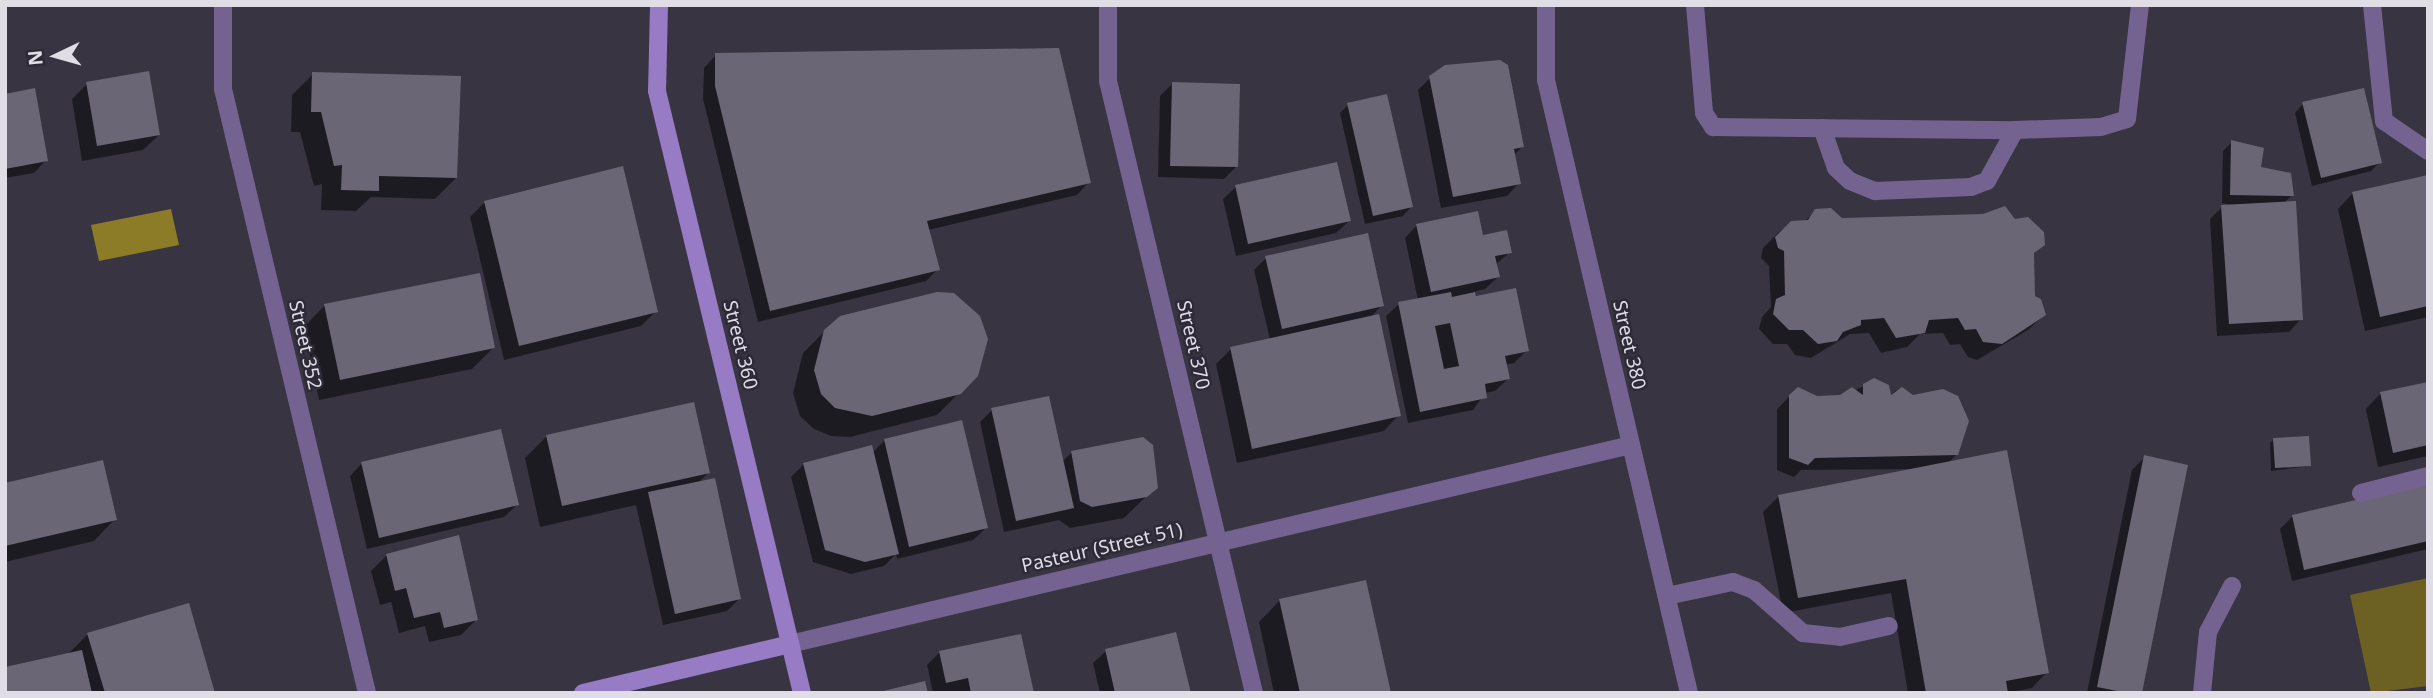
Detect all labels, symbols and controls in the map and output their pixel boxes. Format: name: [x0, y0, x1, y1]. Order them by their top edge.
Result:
north arrow: [21, 21, 91, 91]
text: N: [21, 49, 49, 67]
street label: Street 352: [284, 298, 326, 392]
street label: Street 360: [718, 298, 762, 392]
street label: Street 370: [1172, 298, 1214, 392]
street label: Street 380: [1608, 298, 1650, 392]
street label: Pasteur (Street 51): [1019, 518, 1185, 578]

